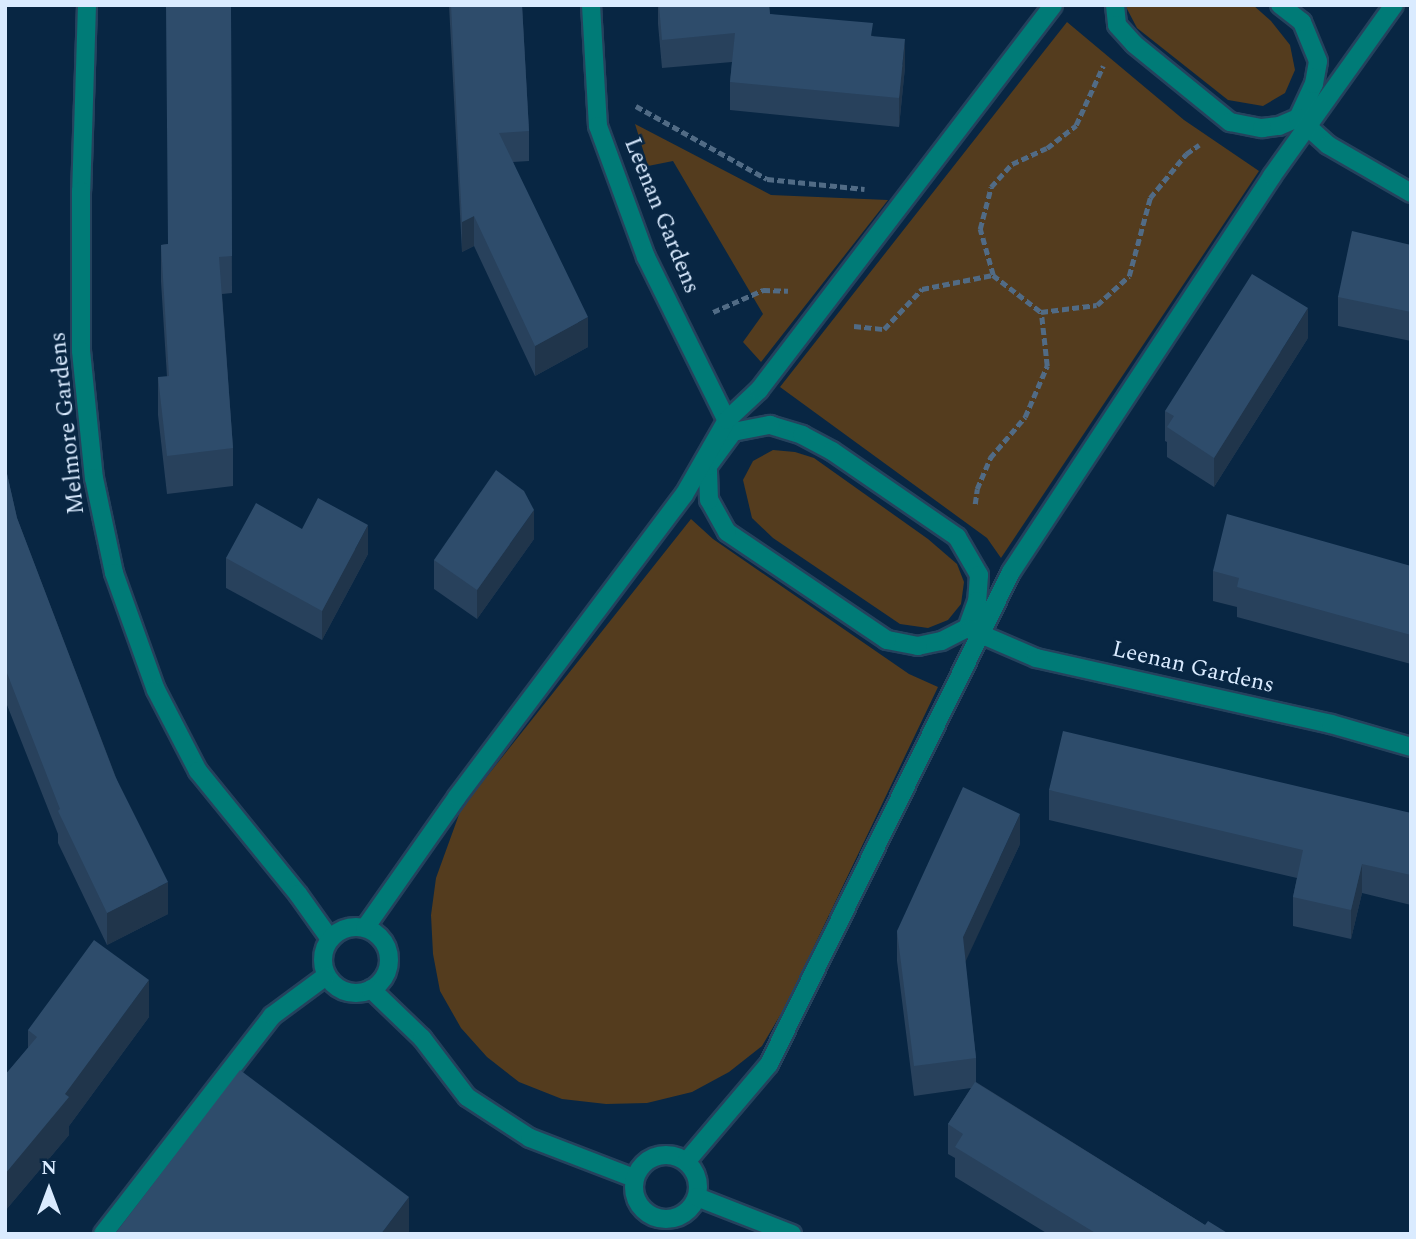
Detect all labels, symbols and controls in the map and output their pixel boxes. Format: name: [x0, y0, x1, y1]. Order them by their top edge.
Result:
street label: Leenan Gardens: [617, 134, 705, 298]
street label: Melmore Gardens: [45, 330, 91, 516]
street label: Leenan Gardens: [1109, 636, 1277, 700]
text: N: [41, 1154, 57, 1183]
north arrow: [14, 1155, 84, 1225]

